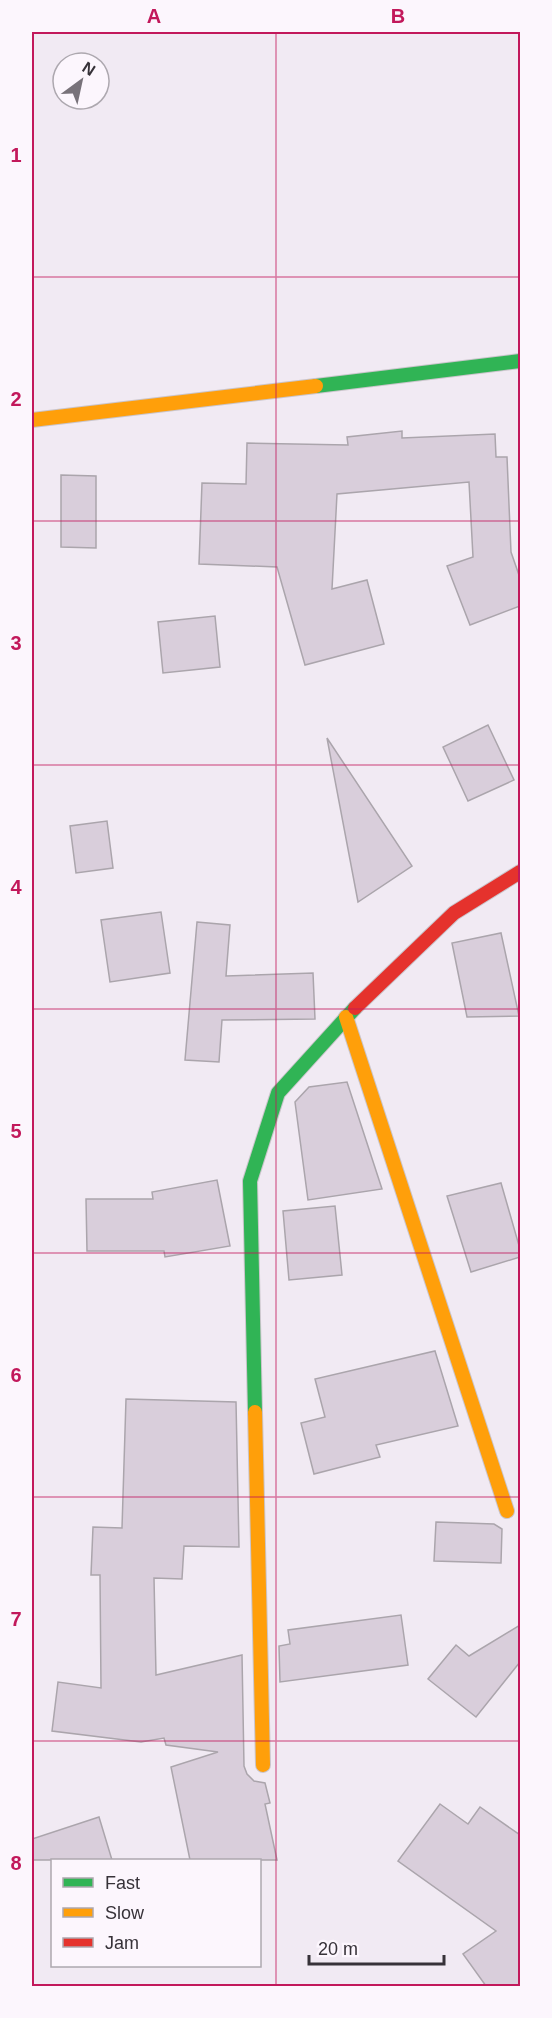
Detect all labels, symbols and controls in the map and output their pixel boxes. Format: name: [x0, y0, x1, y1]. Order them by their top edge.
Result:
text: A: [147, 5, 161, 27]
text: B: [391, 5, 405, 27]
north arrow: [51, 51, 111, 111]
text: N: [79, 59, 98, 79]
text: 1: [10, 144, 22, 166]
text: 2: [10, 388, 22, 410]
text: 3: [10, 632, 22, 654]
text: 4: [10, 876, 22, 898]
text: 5: [10, 1120, 22, 1142]
text: 6: [10, 1364, 22, 1386]
text: 7: [10, 1608, 22, 1630]
text: 8: [10, 1852, 22, 1874]
legend: [51, 1859, 261, 1967]
text: Fast: [105, 1873, 140, 1893]
text: Slow: [105, 1903, 145, 1923]
scale bar: [309, 1928, 444, 1966]
text: Jam: [105, 1933, 139, 1953]
text: 20 m: [318, 1939, 358, 1959]

